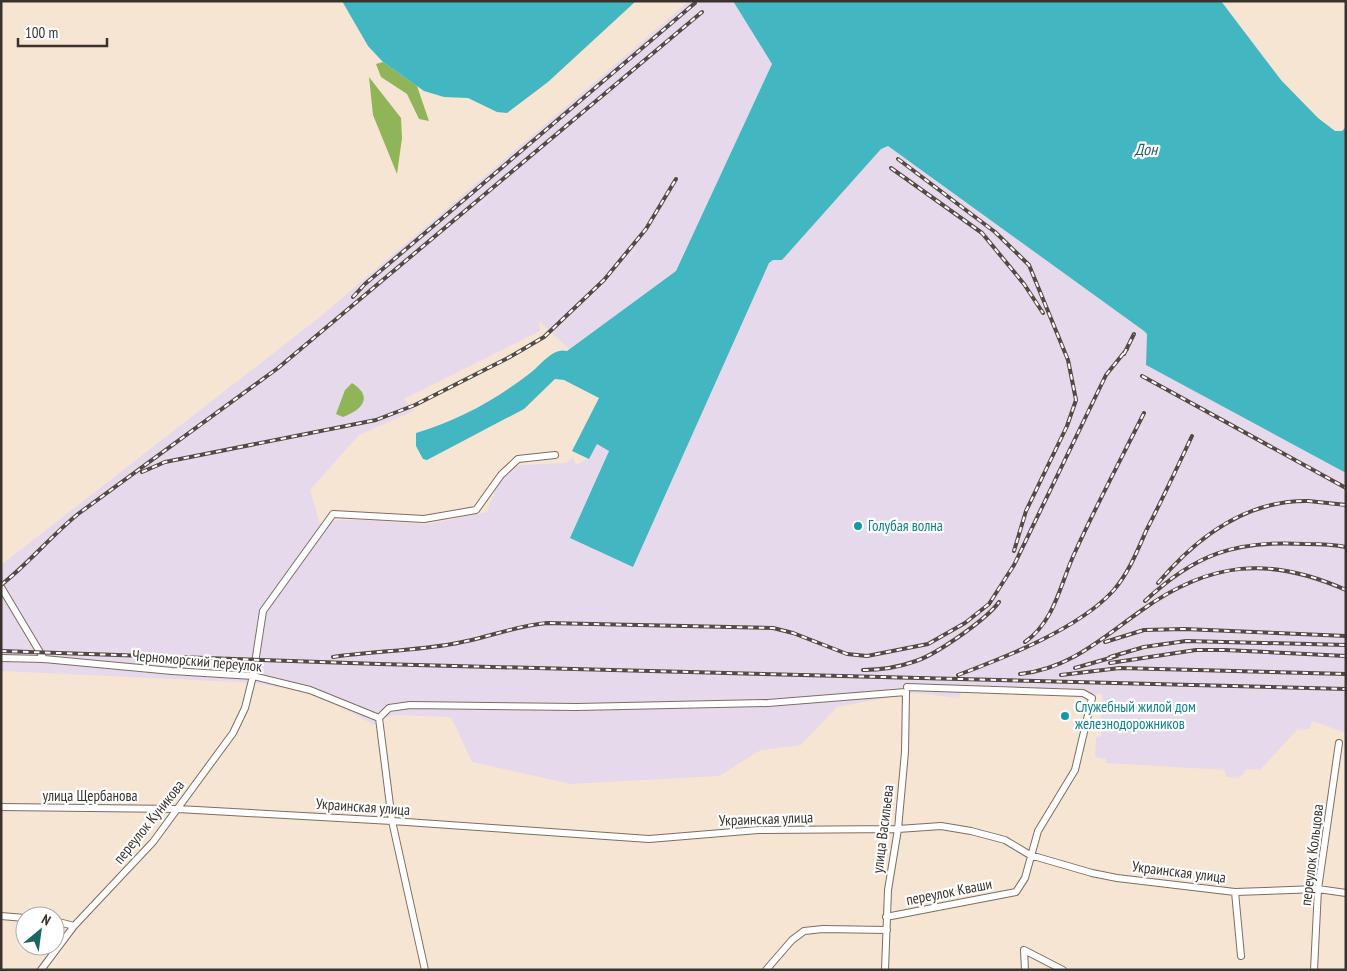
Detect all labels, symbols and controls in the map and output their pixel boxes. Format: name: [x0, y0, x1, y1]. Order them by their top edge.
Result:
scale bar: [18, 15, 106, 47]
text: 100 m: [25, 23, 58, 42]
water label: Дон: [1134, 139, 1159, 159]
place label: Голубая волна: [868, 516, 943, 535]
marker: Голубая волна: [852, 520, 864, 532]
street label: Черноморский переулок: [131, 645, 263, 676]
place label: Служебный жилой дом железнодорожников: [1075, 697, 1196, 733]
marker: Служебный жилой дом железнодорожников: [1059, 710, 1071, 722]
street label: переулок Куникова: [109, 776, 188, 867]
street label: улица Васильева: [868, 784, 897, 874]
street label: улица Щербанова: [42, 786, 138, 805]
street label: Украинская улица: [315, 794, 411, 819]
street label: переулок Кольцова: [1296, 803, 1327, 907]
street label: Украинская улица: [719, 807, 813, 830]
street label: Украинская улица: [1131, 856, 1227, 887]
street label: переулок Кваши: [904, 874, 993, 909]
north arrow: [15, 906, 65, 956]
text: N: [39, 910, 54, 929]

